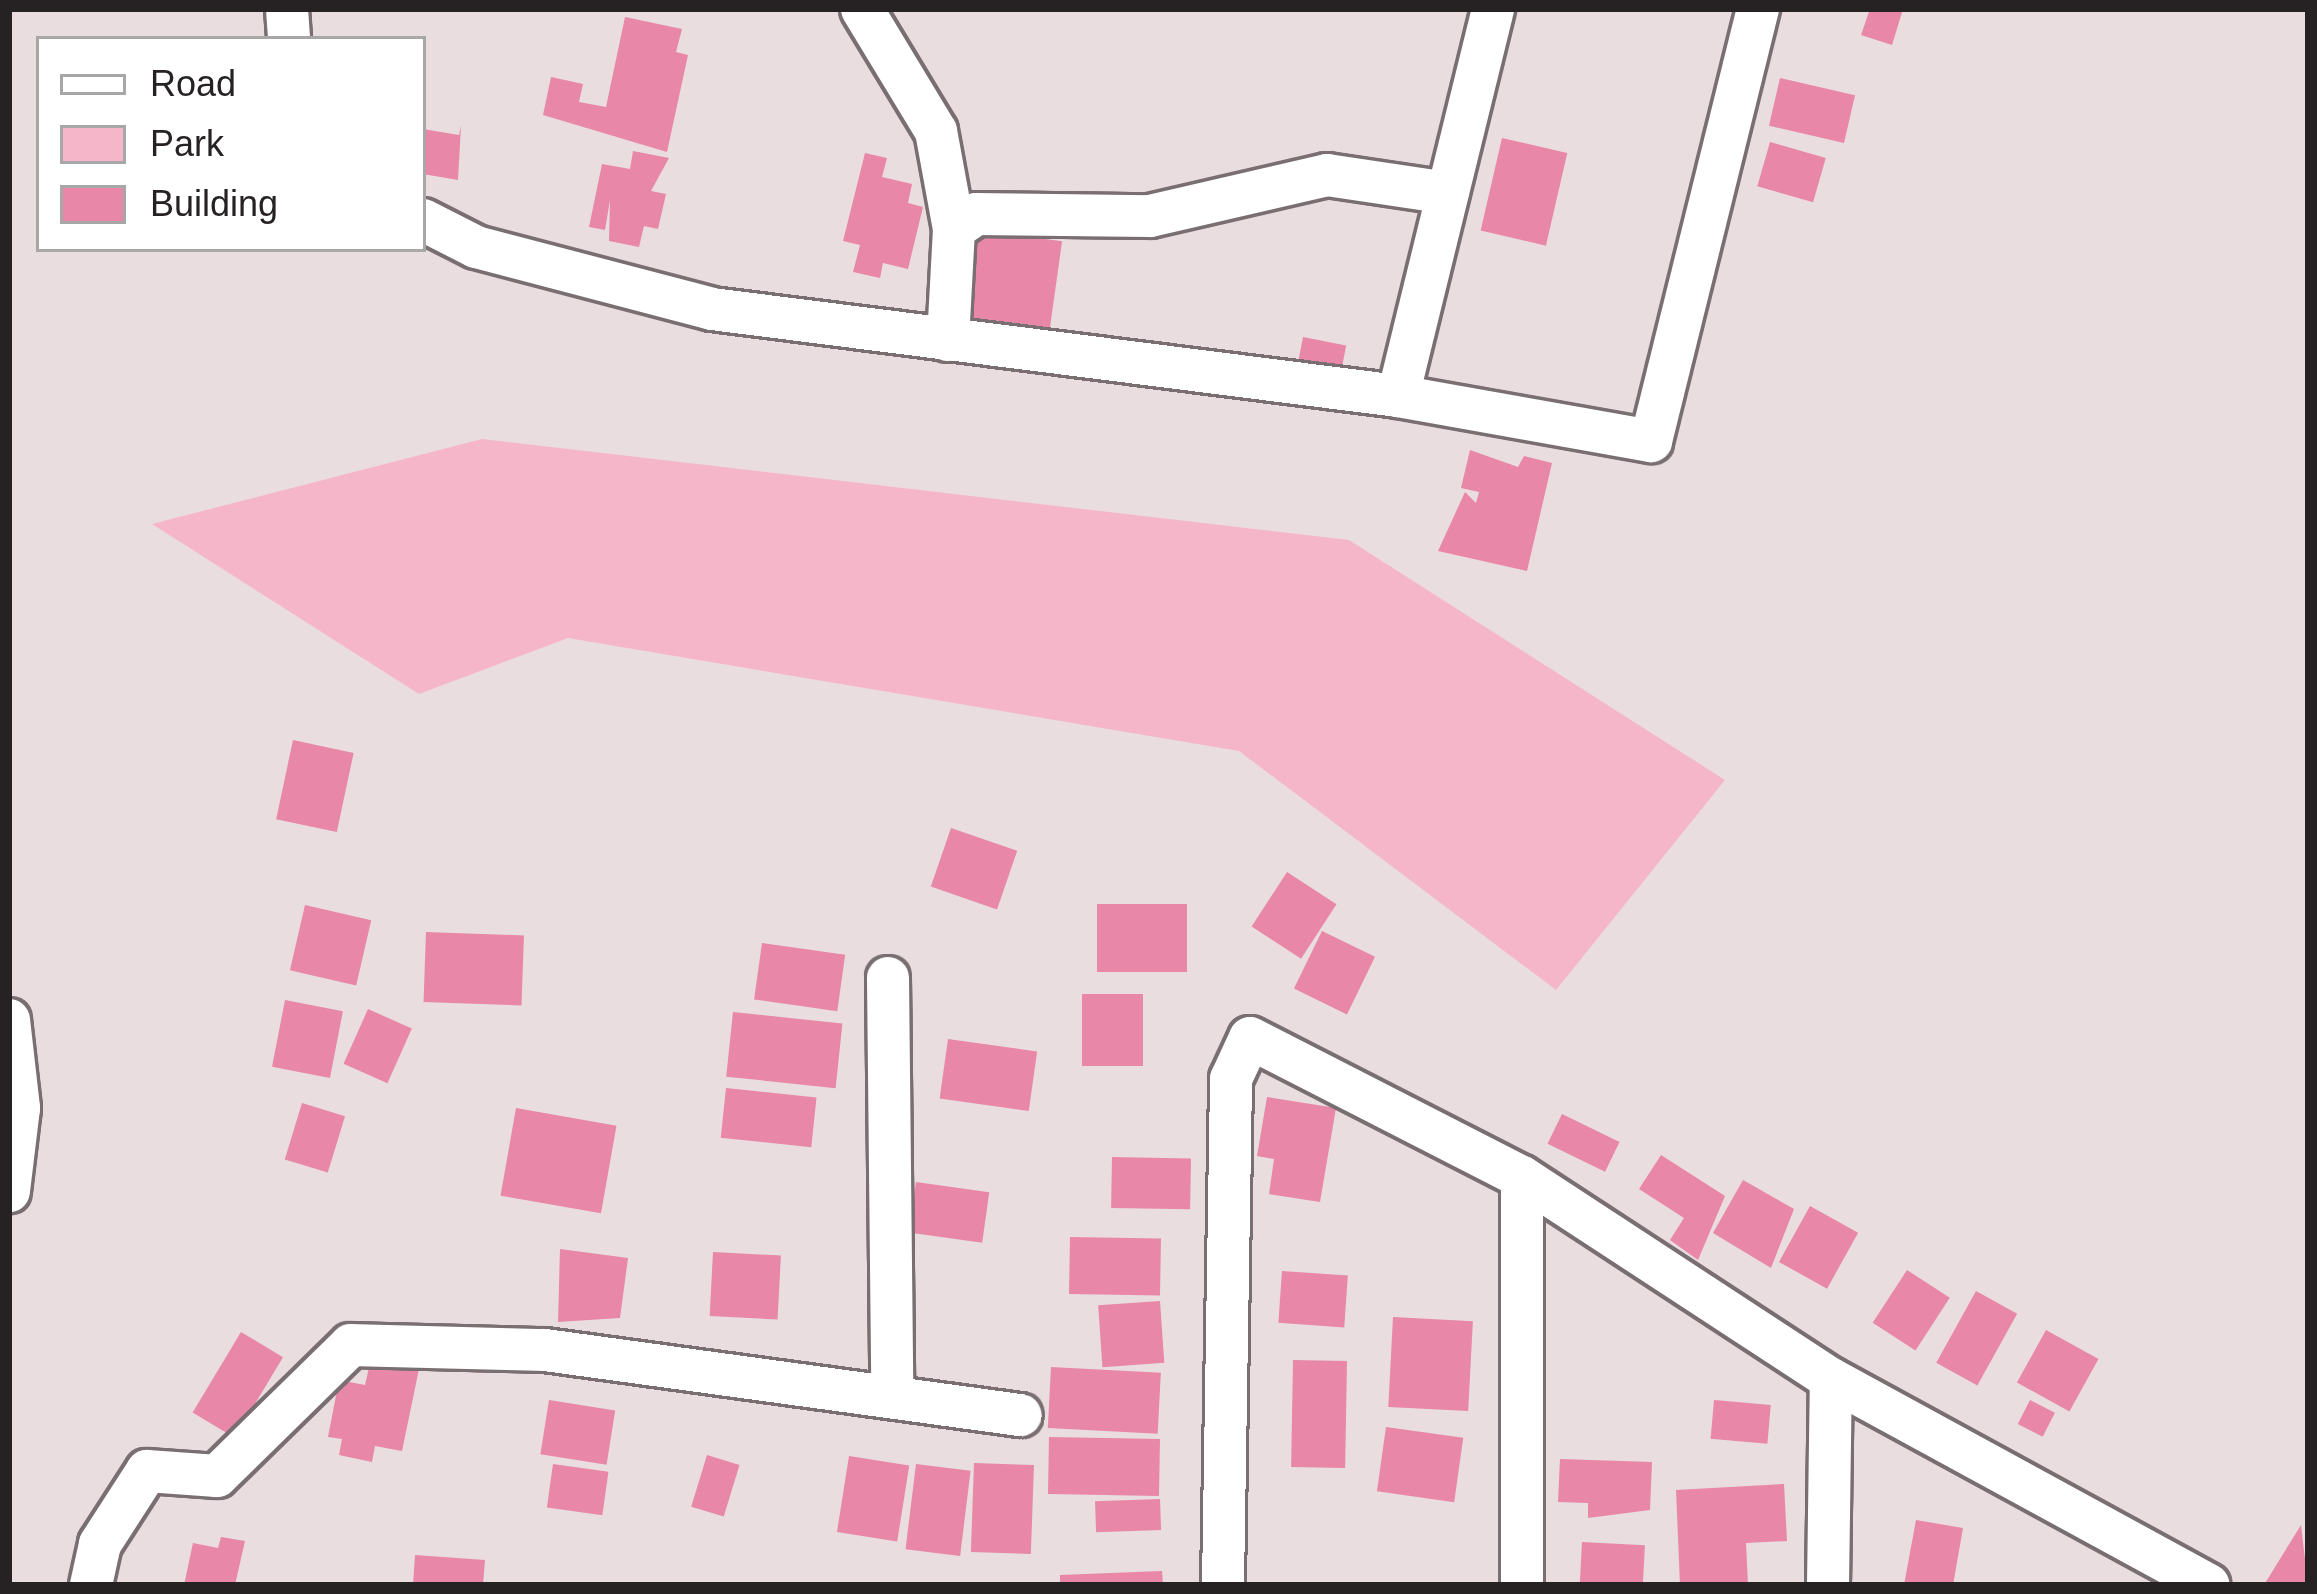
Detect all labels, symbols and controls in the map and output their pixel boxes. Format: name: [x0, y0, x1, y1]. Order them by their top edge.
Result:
legend: [36, 36, 426, 252]
text: Road: [150, 63, 236, 104]
text: Park: [150, 123, 224, 164]
text: Building: [150, 183, 278, 224]

